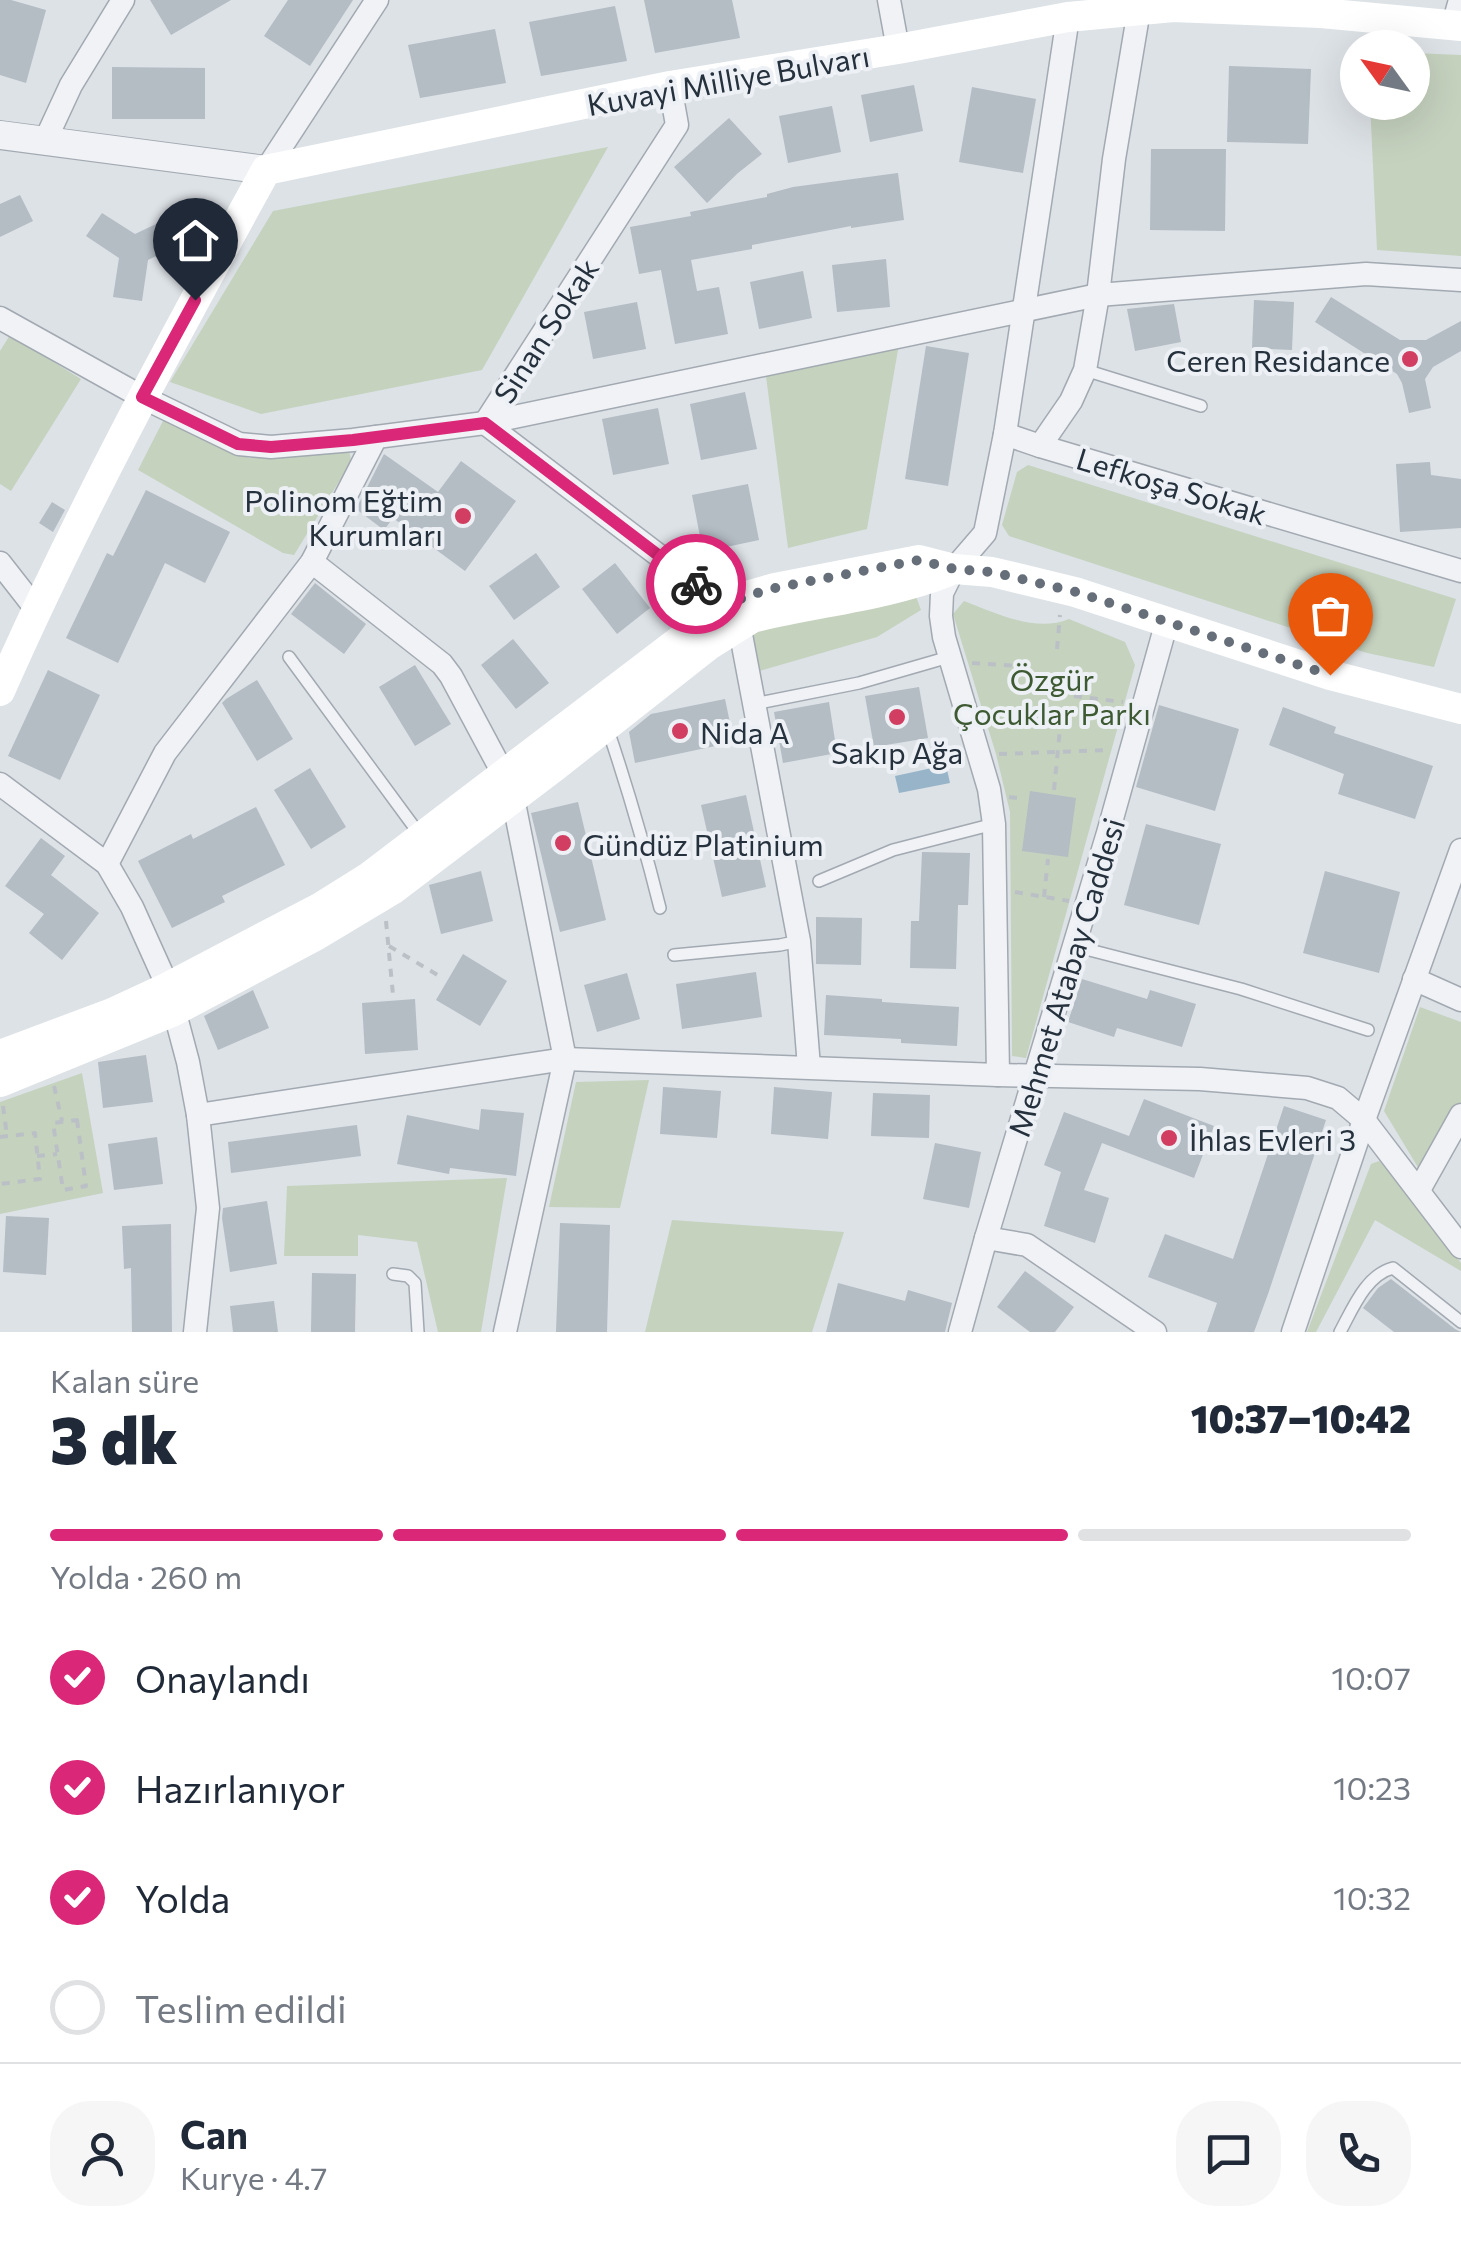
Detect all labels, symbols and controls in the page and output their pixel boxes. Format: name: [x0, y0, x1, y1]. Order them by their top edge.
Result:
north arrow: [1340, 30, 1430, 120]
map controls: [1340, 30, 1430, 120]
street label: Kuvayi Milliye Bulvarı: [584, 36, 872, 122]
pin: [153, 198, 238, 301]
icon: home: [168, 213, 223, 268]
street label: Sinan Sokak: [485, 251, 605, 409]
place label: Ceren Residance: [1166, 341, 1390, 378]
marker: Ceren Residance: [1399, 348, 1421, 370]
street label: Lefkoşa Sokak: [1073, 439, 1271, 531]
place label: Polinom Eğtim Kurumları: [244, 481, 443, 552]
marker: Polinom Eğtim Kurumları: [452, 505, 474, 527]
courier: [646, 534, 746, 634]
icon: bike: [669, 557, 724, 612]
pin: [1288, 573, 1373, 676]
icon: bag: [1303, 588, 1358, 643]
park label: Özgür Çocuklar Parkı: [953, 660, 1151, 731]
marker: Sakıp Ağa: [886, 706, 908, 728]
place label: Nida A: [700, 713, 790, 750]
marker: Nida A: [669, 720, 691, 742]
place label: Sakıp Ağa: [831, 733, 963, 770]
street label: Mehmet Atabay Caddesi: [999, 813, 1131, 1141]
place label: Gündüz Platinium: [583, 825, 824, 862]
marker: Gündüz Platinium: [552, 832, 574, 854]
place label: İhlas Evleri 3: [1189, 1120, 1356, 1157]
marker: İhlas Evleri 3: [1158, 1127, 1180, 1149]
text: Kalan süre: [50, 1360, 199, 1400]
text: 10:37–10:42: [1191, 1394, 1411, 1441]
text: 3 dk: [50, 1398, 177, 1477]
text: Yolda · 260 m: [50, 1556, 242, 1596]
icon: check: [50, 1650, 105, 1705]
text: Onaylandı: [135, 1654, 310, 1701]
text: 10:07: [1331, 1657, 1411, 1697]
icon: check: [50, 1760, 105, 1815]
text: Hazırlanıyor: [135, 1764, 345, 1811]
text: 10:23: [1333, 1767, 1411, 1807]
icon: check: [50, 1870, 105, 1925]
text: Yolda: [135, 1874, 230, 1921]
text: 10:32: [1333, 1877, 1411, 1917]
text: Teslim edildi: [135, 1984, 347, 2031]
button: person: [50, 2101, 155, 2206]
button: chat: [1176, 2101, 1281, 2206]
button: phone: [1306, 2101, 1411, 2206]
text: Can: [180, 2110, 248, 2157]
text: Kurye · 4.7: [180, 2157, 328, 2197]

